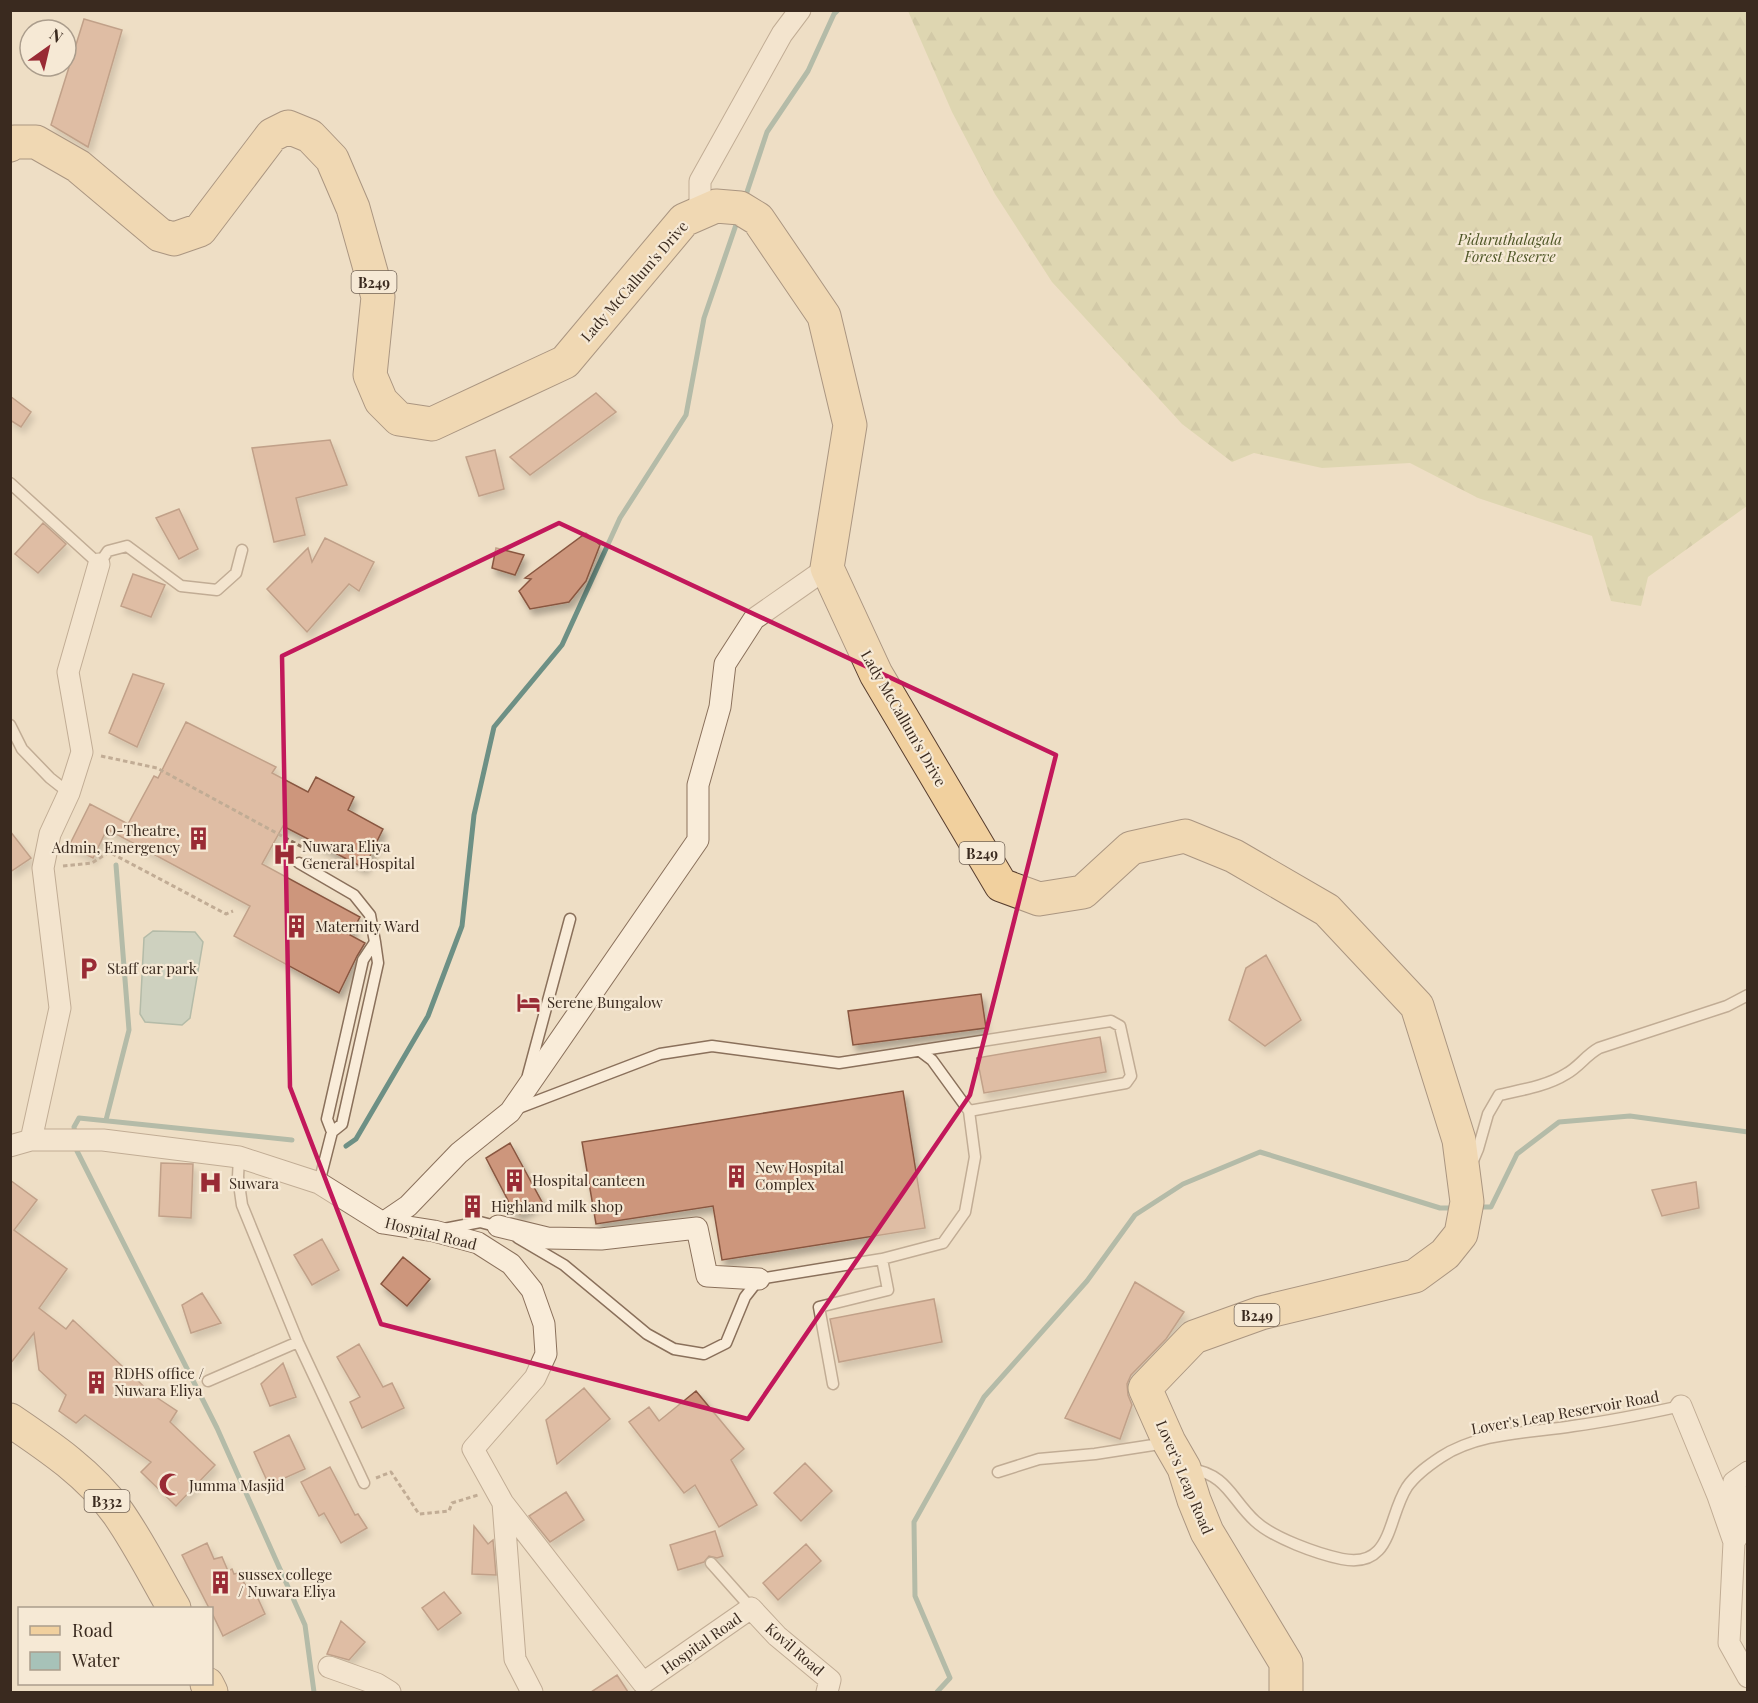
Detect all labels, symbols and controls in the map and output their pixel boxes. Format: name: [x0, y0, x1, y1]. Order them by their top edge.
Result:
north arrow: [18, 18, 78, 78]
text: N: [46, 23, 68, 47]
street label: Lady McCallum's Drive: [576, 216, 692, 346]
park label: Piduruthalagala Forest Reserve: [1457, 229, 1562, 266]
road number: B249: [352, 271, 397, 293]
street label: Lady McCallum's Drive: [857, 646, 951, 790]
place label: O-Theatre, Admin, Emergency: [51, 820, 180, 857]
building icon: O-Theatre, Admin, Emergency: [185, 826, 211, 852]
place label: Nuwara Eliya General Hospital: [302, 836, 415, 873]
hospital icon: Nuwara Eliya General Hospital: [271, 842, 297, 868]
road number: B249: [960, 842, 1004, 864]
building icon: Maternity Ward: [284, 913, 310, 939]
place label: Maternity Ward: [315, 916, 420, 936]
parking icon: Staff car park: [76, 955, 102, 981]
place label: Staff car park: [107, 958, 198, 978]
hotel icon: Serene Bungalow: [516, 989, 542, 1015]
place label: Serene Bungalow: [547, 992, 663, 1012]
place label: New Hospital Complex: [755, 1157, 844, 1194]
building icon: New Hospital Complex: [724, 1163, 750, 1189]
building icon: Hospital canteen: [501, 1167, 527, 1193]
hospital icon: Suwara: [198, 1170, 224, 1196]
place label: Hospital canteen: [532, 1170, 645, 1190]
place label: Suwara: [229, 1173, 279, 1193]
building icon: Highland milk shop: [460, 1193, 486, 1219]
place label: Highland milk shop: [491, 1196, 623, 1216]
street label: Hospital Road: [383, 1212, 479, 1254]
road number: B249: [1234, 1304, 1280, 1326]
place label: RDHS office / Nuwara Eliya: [114, 1363, 205, 1400]
building icon: RDHS office / Nuwara Eliya: [83, 1369, 109, 1395]
street label: Lover's Leap Reservoir Road: [1470, 1386, 1661, 1438]
street label: Lover's Leap Road: [1152, 1417, 1218, 1537]
mosque icon: Jumma Masjid: [158, 1472, 184, 1498]
place label: Jumma Masjid: [188, 1475, 285, 1495]
road number: B332: [84, 1490, 130, 1512]
place label: sussex college / Nuwara Eliya: [238, 1564, 336, 1601]
building icon: sussex college / Nuwara Eliya: [207, 1570, 233, 1596]
legend: [18, 1607, 213, 1685]
street label: Hospital Road: [657, 1608, 745, 1678]
text: Road: [72, 1618, 113, 1642]
street label: Kovil Road: [761, 1618, 829, 1680]
text: Water: [71, 1648, 120, 1672]

